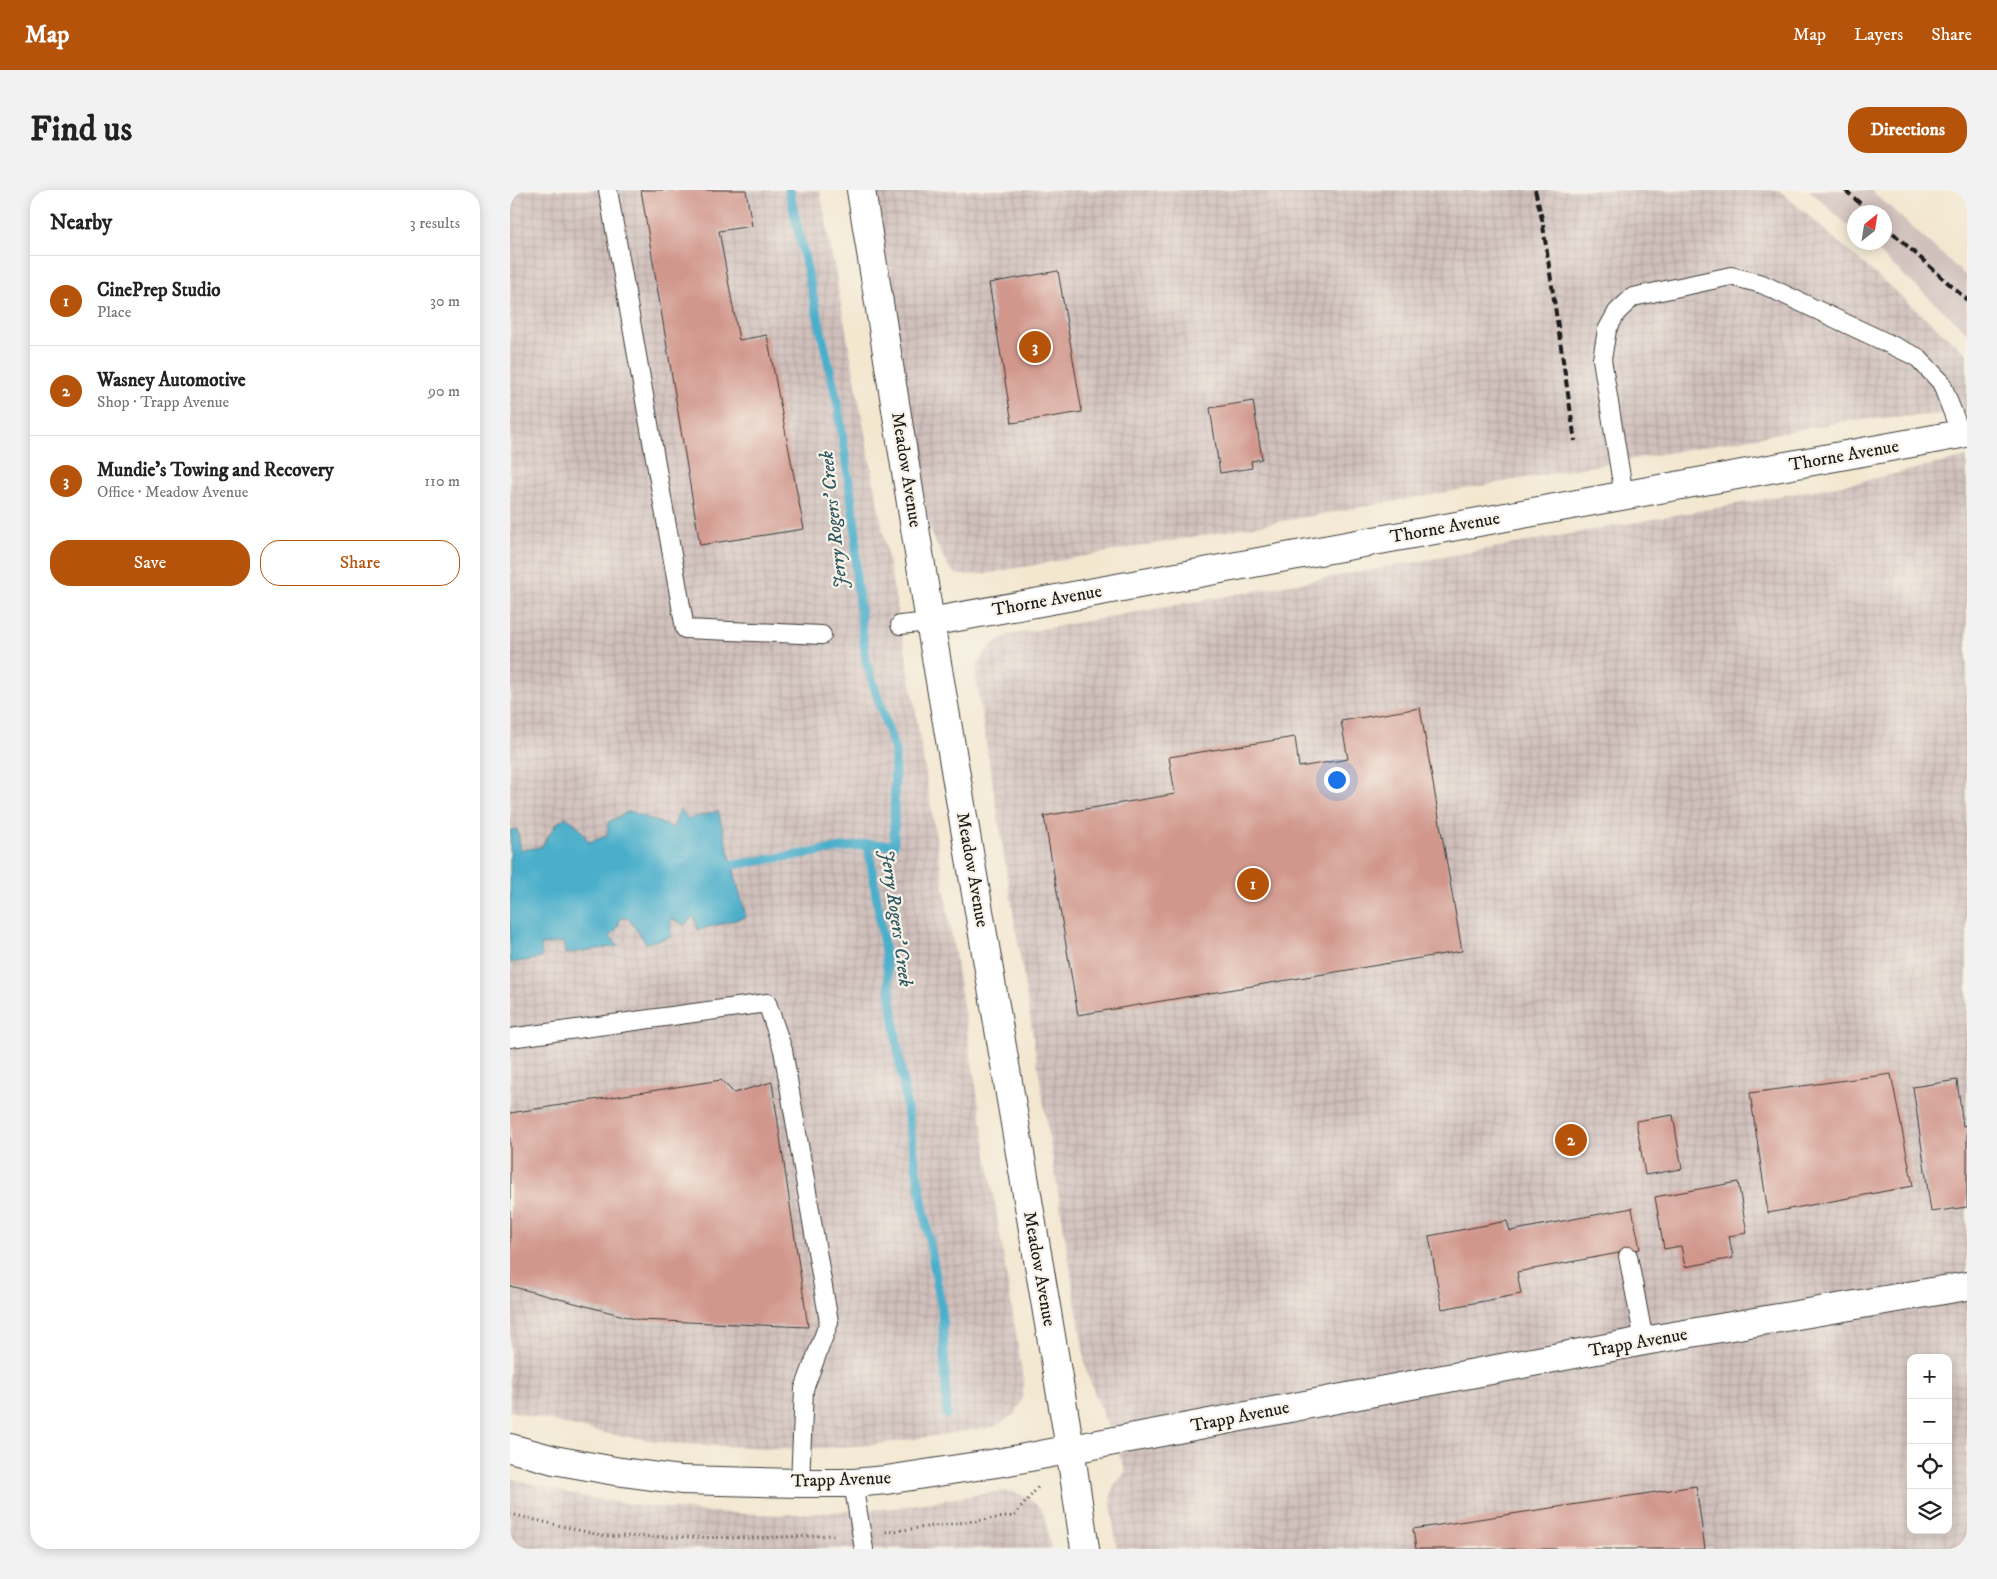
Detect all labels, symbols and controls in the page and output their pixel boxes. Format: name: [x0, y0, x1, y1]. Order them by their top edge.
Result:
text: Map: [25, 20, 69, 50]
text: Map: [1793, 24, 1826, 46]
text: Layers: [1854, 24, 1903, 46]
text: Share: [1931, 24, 1972, 46]
button: Directions: [1848, 107, 1967, 153]
text: Find us: [30, 108, 132, 152]
north arrow: [1847, 205, 1892, 250]
text: Nearby: [50, 210, 112, 236]
text: 3 results: [410, 213, 460, 233]
text: CinePrep Studio: [97, 279, 221, 302]
text: 1: [63, 291, 69, 311]
text: 30 m: [430, 291, 460, 311]
text: Place: [97, 302, 131, 322]
pin: 3: [1019, 328, 1051, 366]
text: Wasney Automotive: [97, 369, 246, 392]
text: 2: [62, 381, 70, 401]
text: 90 m: [428, 381, 460, 401]
text: Shop · Trapp Avenue: [97, 392, 229, 412]
street label: Meadow Avenue: [886, 411, 926, 529]
street label: Thorne Avenue: [1787, 436, 1901, 476]
water label: Jerry Rogers' Creek: [815, 450, 853, 590]
text: Mundie's Towing and Recovery: [97, 459, 334, 482]
text: 3: [63, 471, 69, 491]
text: 110 m: [424, 471, 460, 491]
text: Office · Meadow Avenue: [97, 482, 248, 502]
street label: Thorne Avenue: [1388, 508, 1502, 548]
button: Save: [50, 540, 250, 586]
button: Share: [260, 540, 460, 586]
street label: Thorne Avenue: [990, 581, 1104, 621]
your location: [1324, 767, 1350, 793]
street label: Meadow Avenue: [951, 811, 993, 929]
water label: Jerry Rogers' Creek: [875, 848, 917, 988]
pin: 1: [1237, 865, 1269, 903]
pin: 2: [1555, 1121, 1587, 1159]
street label: Meadow Avenue: [1018, 1210, 1060, 1328]
street label: Trapp Avenue: [1587, 1323, 1689, 1363]
map controls: [1907, 1354, 1952, 1534]
button: +: [1907, 1354, 1952, 1399]
street label: Trapp Avenue: [1189, 1397, 1291, 1437]
button: −: [1907, 1399, 1952, 1444]
button: locate: [1907, 1444, 1952, 1489]
street label: Trapp Avenue: [791, 1467, 891, 1493]
button: layers: [1907, 1489, 1952, 1534]

